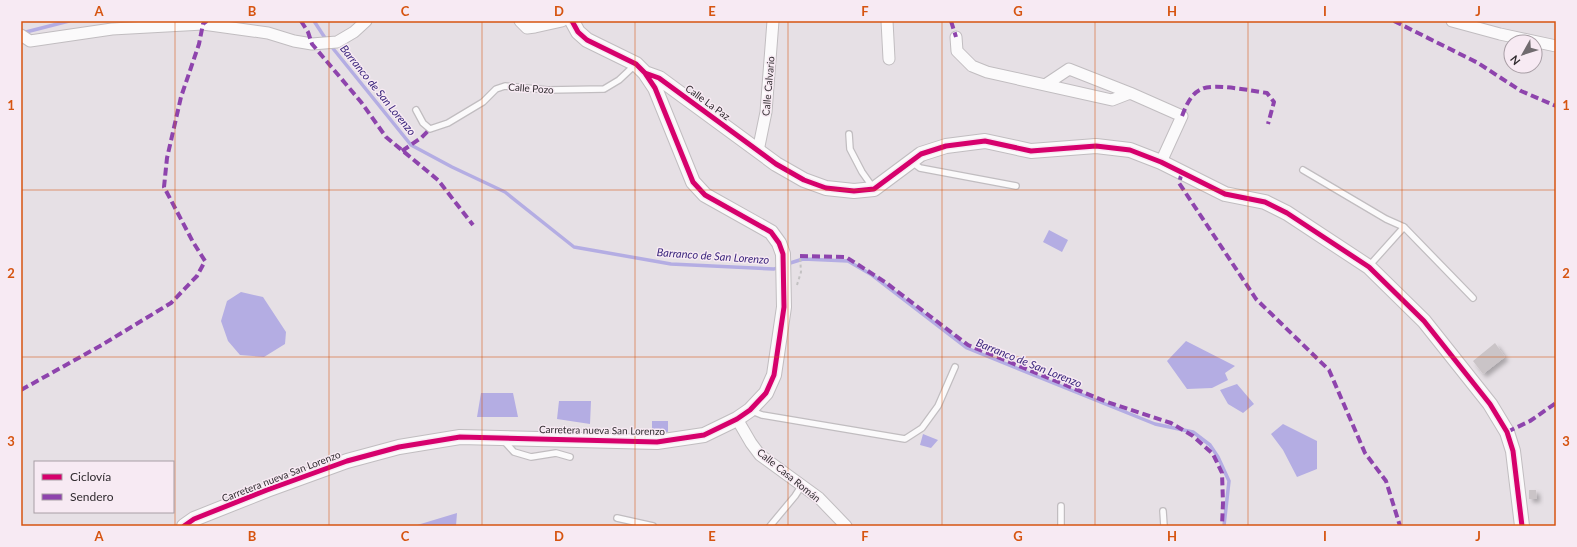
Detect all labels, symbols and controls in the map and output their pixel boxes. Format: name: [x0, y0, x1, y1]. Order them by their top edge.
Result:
text: A: [93, 3, 104, 19]
text: B: [248, 3, 257, 19]
text: C: [401, 3, 410, 19]
text: D: [554, 3, 564, 19]
text: E: [708, 3, 716, 19]
text: F: [861, 3, 869, 19]
text: G: [1013, 3, 1023, 19]
text: H: [1167, 3, 1177, 19]
text: I: [1323, 3, 1327, 19]
text: J: [1475, 3, 1481, 19]
north arrow: [1503, 34, 1543, 74]
water label: Barranco de San Lorenzo: [338, 42, 419, 138]
text: N: [1507, 53, 1523, 68]
street label: Calle Calvario: [759, 55, 777, 116]
street label: Calle Pozo: [508, 80, 554, 96]
street label: Calle La Paz: [683, 82, 733, 122]
text: 1: [7, 97, 15, 113]
text: 1: [1562, 97, 1570, 113]
water label: Barranco de San Lorenzo: [656, 245, 770, 266]
text: 2: [7, 265, 15, 281]
text: 2: [1562, 265, 1570, 281]
water label: Barranco de San Lorenzo: [974, 335, 1084, 390]
street label: Carretera nueva San Lorenzo: [539, 423, 665, 437]
text: 3: [7, 433, 15, 449]
text: 3: [1562, 433, 1570, 449]
street label: Calle Casa Román: [755, 446, 823, 504]
street label: Carretera nueva San Lorenzo: [220, 448, 342, 504]
legend: [34, 461, 174, 513]
text: Ciclovía: [70, 469, 111, 484]
text: Sendero: [70, 489, 114, 504]
text: A: [93, 528, 104, 544]
text: B: [248, 528, 257, 544]
text: C: [401, 528, 410, 544]
text: D: [554, 528, 564, 544]
text: E: [708, 528, 716, 544]
text: F: [861, 528, 869, 544]
text: G: [1013, 528, 1023, 544]
text: H: [1167, 528, 1177, 544]
text: I: [1323, 528, 1327, 544]
text: J: [1475, 528, 1481, 544]

